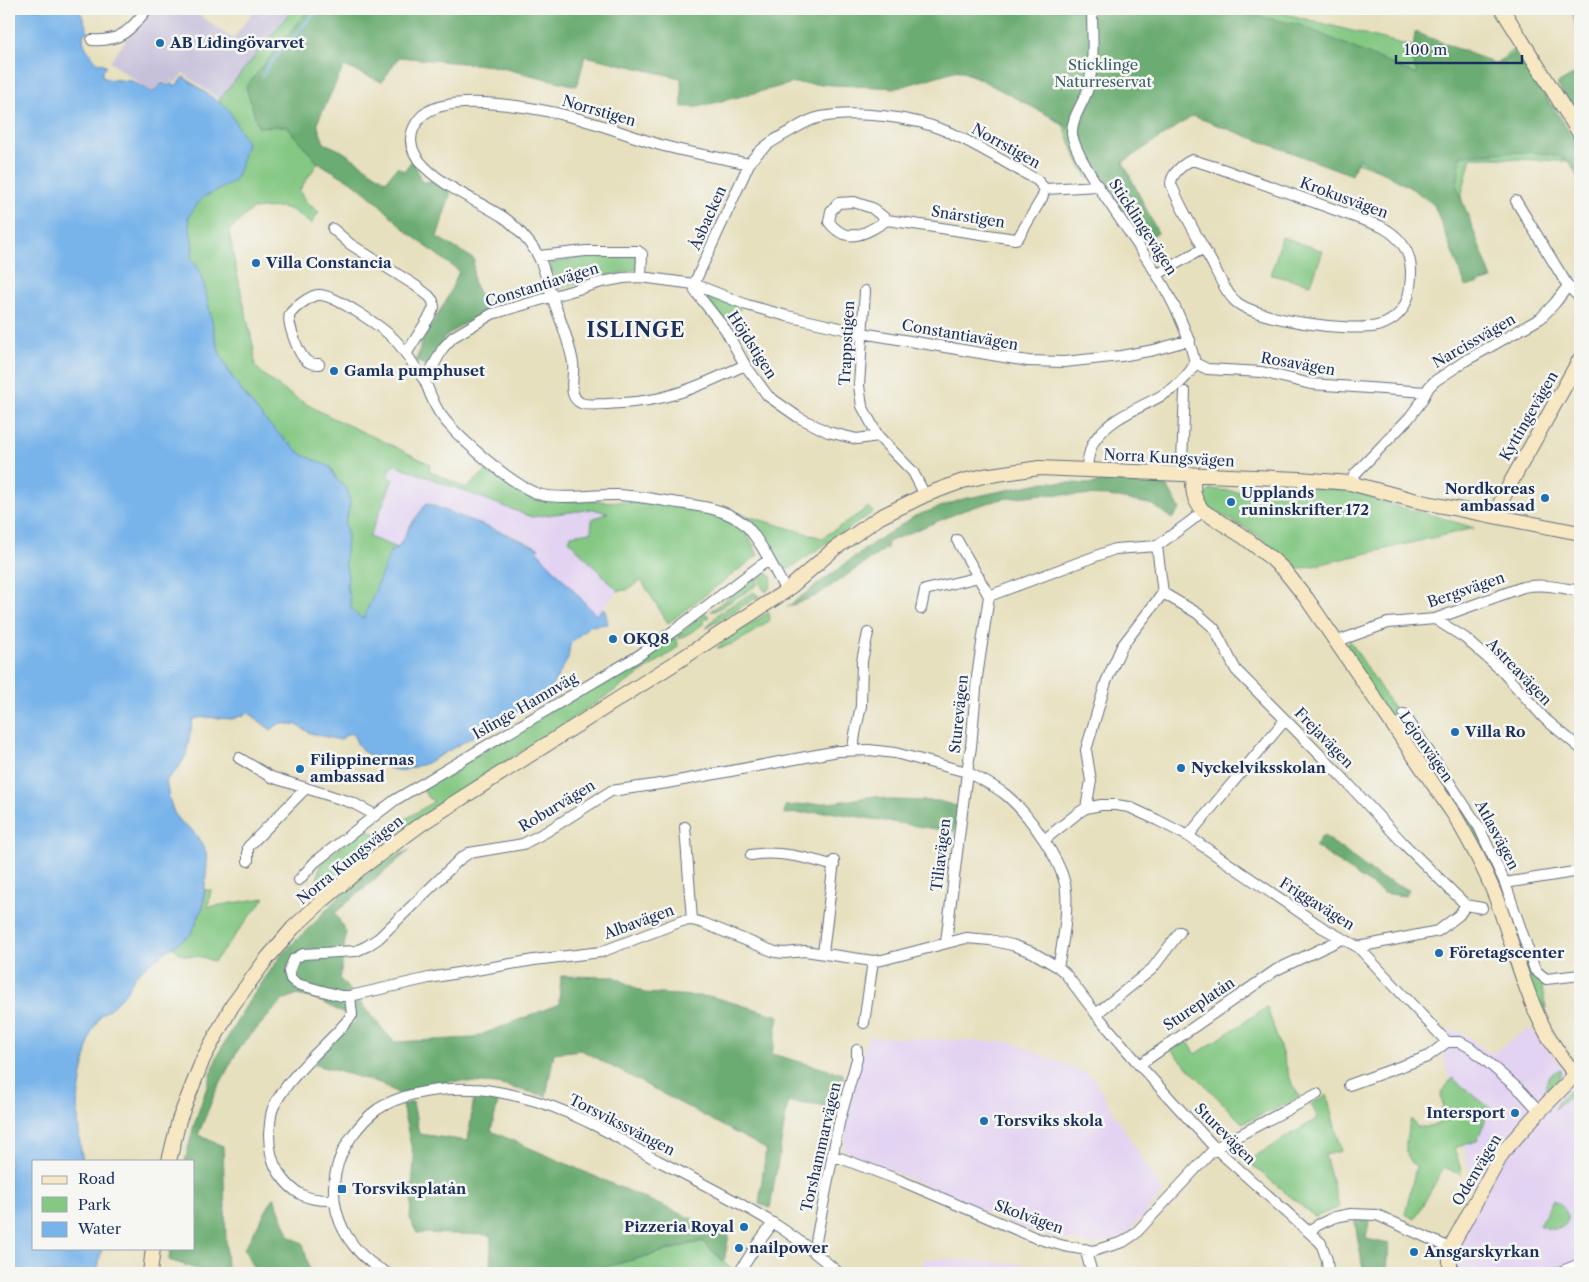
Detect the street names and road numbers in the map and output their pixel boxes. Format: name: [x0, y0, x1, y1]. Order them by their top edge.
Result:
street label: Norrstigen: [560, 91, 639, 130]
street label: Norrstigen: [968, 119, 1045, 173]
street label: Krokusvägen: [1297, 173, 1391, 222]
street label: Sticklingevägen: [1105, 175, 1182, 279]
street label: Åsbacken: [685, 182, 730, 254]
street label: Snårstigen: [930, 201, 1007, 232]
street label: Constantiavägen: [483, 258, 602, 311]
street label: Trappstigen: [835, 299, 858, 386]
street label: Höjdstigen: [723, 307, 782, 383]
street label: Narcissvägen: [1429, 309, 1519, 372]
street label: Constantiavägen: [900, 315, 1020, 354]
street label: Rosavägen: [1259, 348, 1337, 380]
street label: Kyttingevägen: [1495, 367, 1562, 464]
street label: Norra Kungsvägen: [1103, 445, 1236, 470]
street label: Bergsvägen: [1425, 567, 1508, 612]
street label: Astreavägen: [1482, 633, 1557, 710]
street label: Islinge Hamnväg: [469, 668, 581, 743]
street label: Sturevägen: [945, 673, 972, 754]
street label: Frejavägen: [1291, 703, 1358, 772]
street label: Lejonvägen: [1395, 708, 1458, 786]
street label: Roburvägen: [515, 775, 599, 836]
street label: Atlasvägen: [1471, 796, 1524, 873]
street label: Norra Kungsvägen: [293, 811, 407, 908]
street label: Tiliavägen: [927, 817, 954, 893]
street label: Friggavägen: [1276, 873, 1359, 934]
street label: Albavägen: [600, 900, 677, 943]
street label: Stureplatån: [1159, 972, 1239, 1034]
street label: Torshammarvägen: [796, 1080, 845, 1214]
street label: Torsvikssvängen: [566, 1090, 679, 1160]
street label: Sturevägen: [1191, 1099, 1260, 1169]
street label: Odenvägen: [1448, 1130, 1506, 1209]
street label: Skolvägen: [992, 1195, 1067, 1238]

